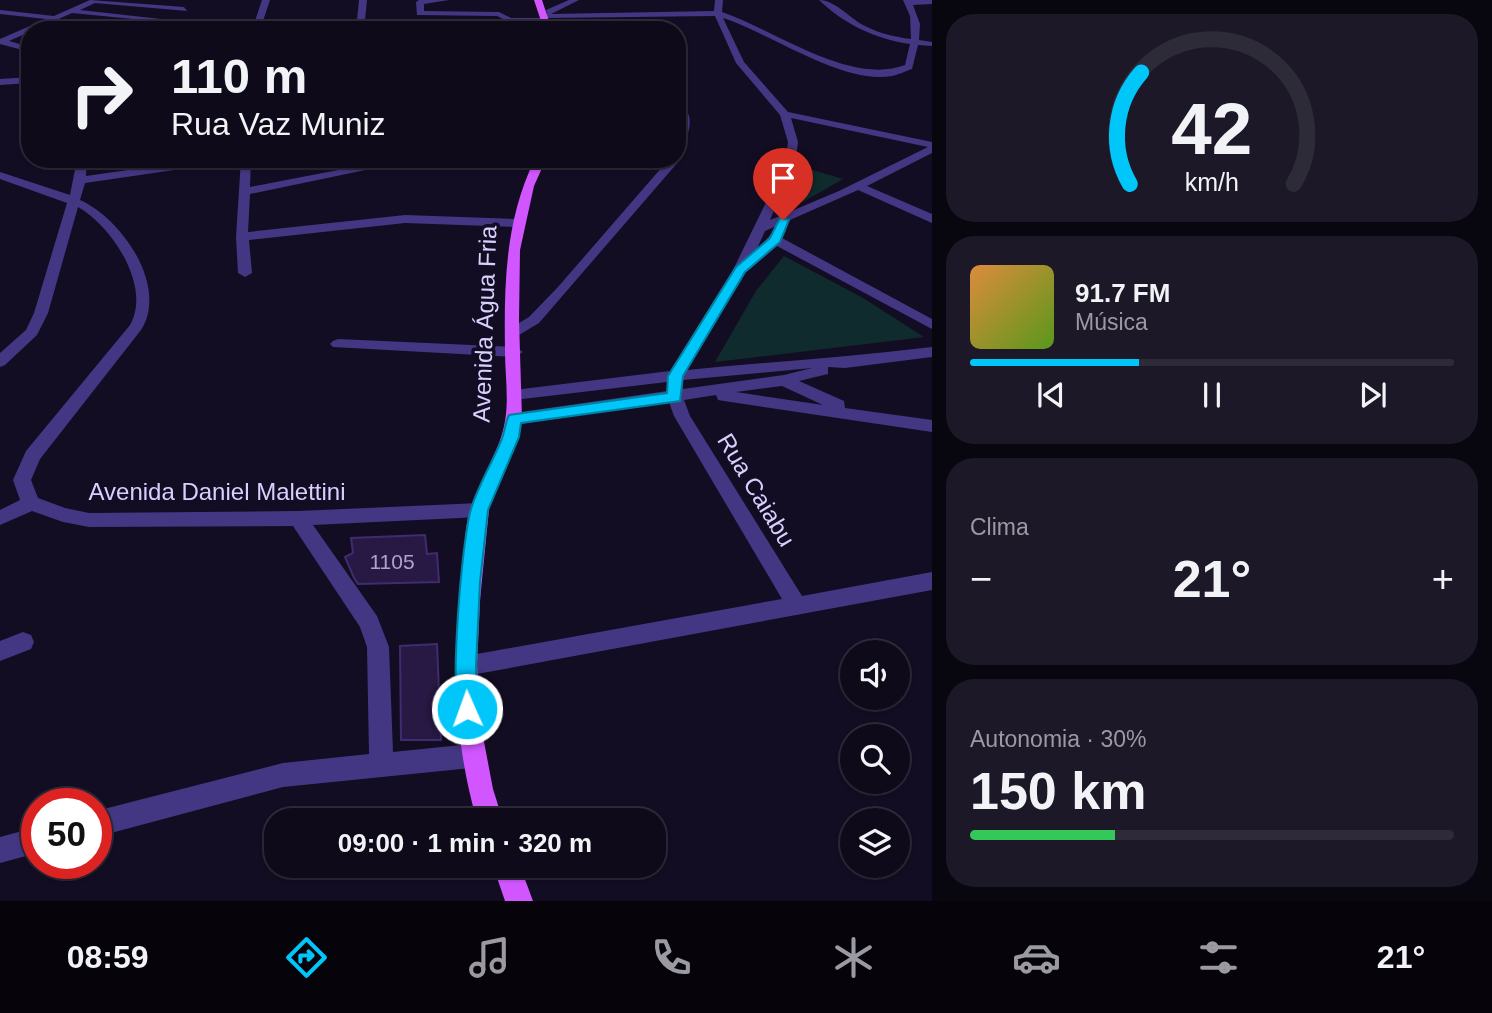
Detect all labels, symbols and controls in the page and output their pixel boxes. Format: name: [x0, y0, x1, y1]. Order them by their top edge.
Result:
icon: right: [56, 49, 147, 140]
text: 110 m: [171, 49, 307, 103]
text: 42: [1172, 88, 1252, 169]
text: Rua Vaz Muniz: [171, 106, 386, 142]
pin: [753, 148, 813, 220]
icon: arrive: [764, 159, 802, 197]
text: km/h: [1185, 168, 1239, 196]
street label: Avenida Água Fria: [468, 224, 501, 423]
text: 91.7 FM: [1075, 278, 1170, 308]
text: Música: [1075, 309, 1148, 335]
icon: previous: [1032, 376, 1070, 414]
icon: pause: [1193, 376, 1231, 414]
icon: next: [1354, 376, 1392, 414]
street label: Rua Caiabu: [712, 428, 801, 551]
street label: Avenida Daniel Malettini: [88, 478, 346, 505]
text: Clima: [970, 514, 1029, 540]
house number: 1105: [369, 550, 415, 573]
text: 21°: [1173, 550, 1251, 608]
text: −: [970, 558, 992, 600]
text: +: [1432, 558, 1454, 600]
map controls: [840, 640, 910, 878]
button: sound: [840, 640, 910, 710]
position arrow: [430, 672, 504, 746]
button: search: [840, 724, 910, 794]
text: Autonomia · 30%: [970, 726, 1146, 752]
text: 150 km: [970, 762, 1146, 820]
speed limit sign: 50: [21, 788, 112, 879]
button: layers: [840, 808, 910, 878]
text: 09:00 · 1 min · 320 m: [338, 828, 592, 858]
icon: directions: [282, 933, 331, 982]
icon: music: [465, 933, 514, 982]
icon: phone: [647, 933, 696, 982]
icon: climate: [829, 933, 878, 982]
icon: car: [1012, 933, 1061, 982]
icon: filters: [1194, 933, 1243, 982]
text: 08:59: [67, 939, 149, 975]
text: 21°: [1377, 939, 1425, 975]

